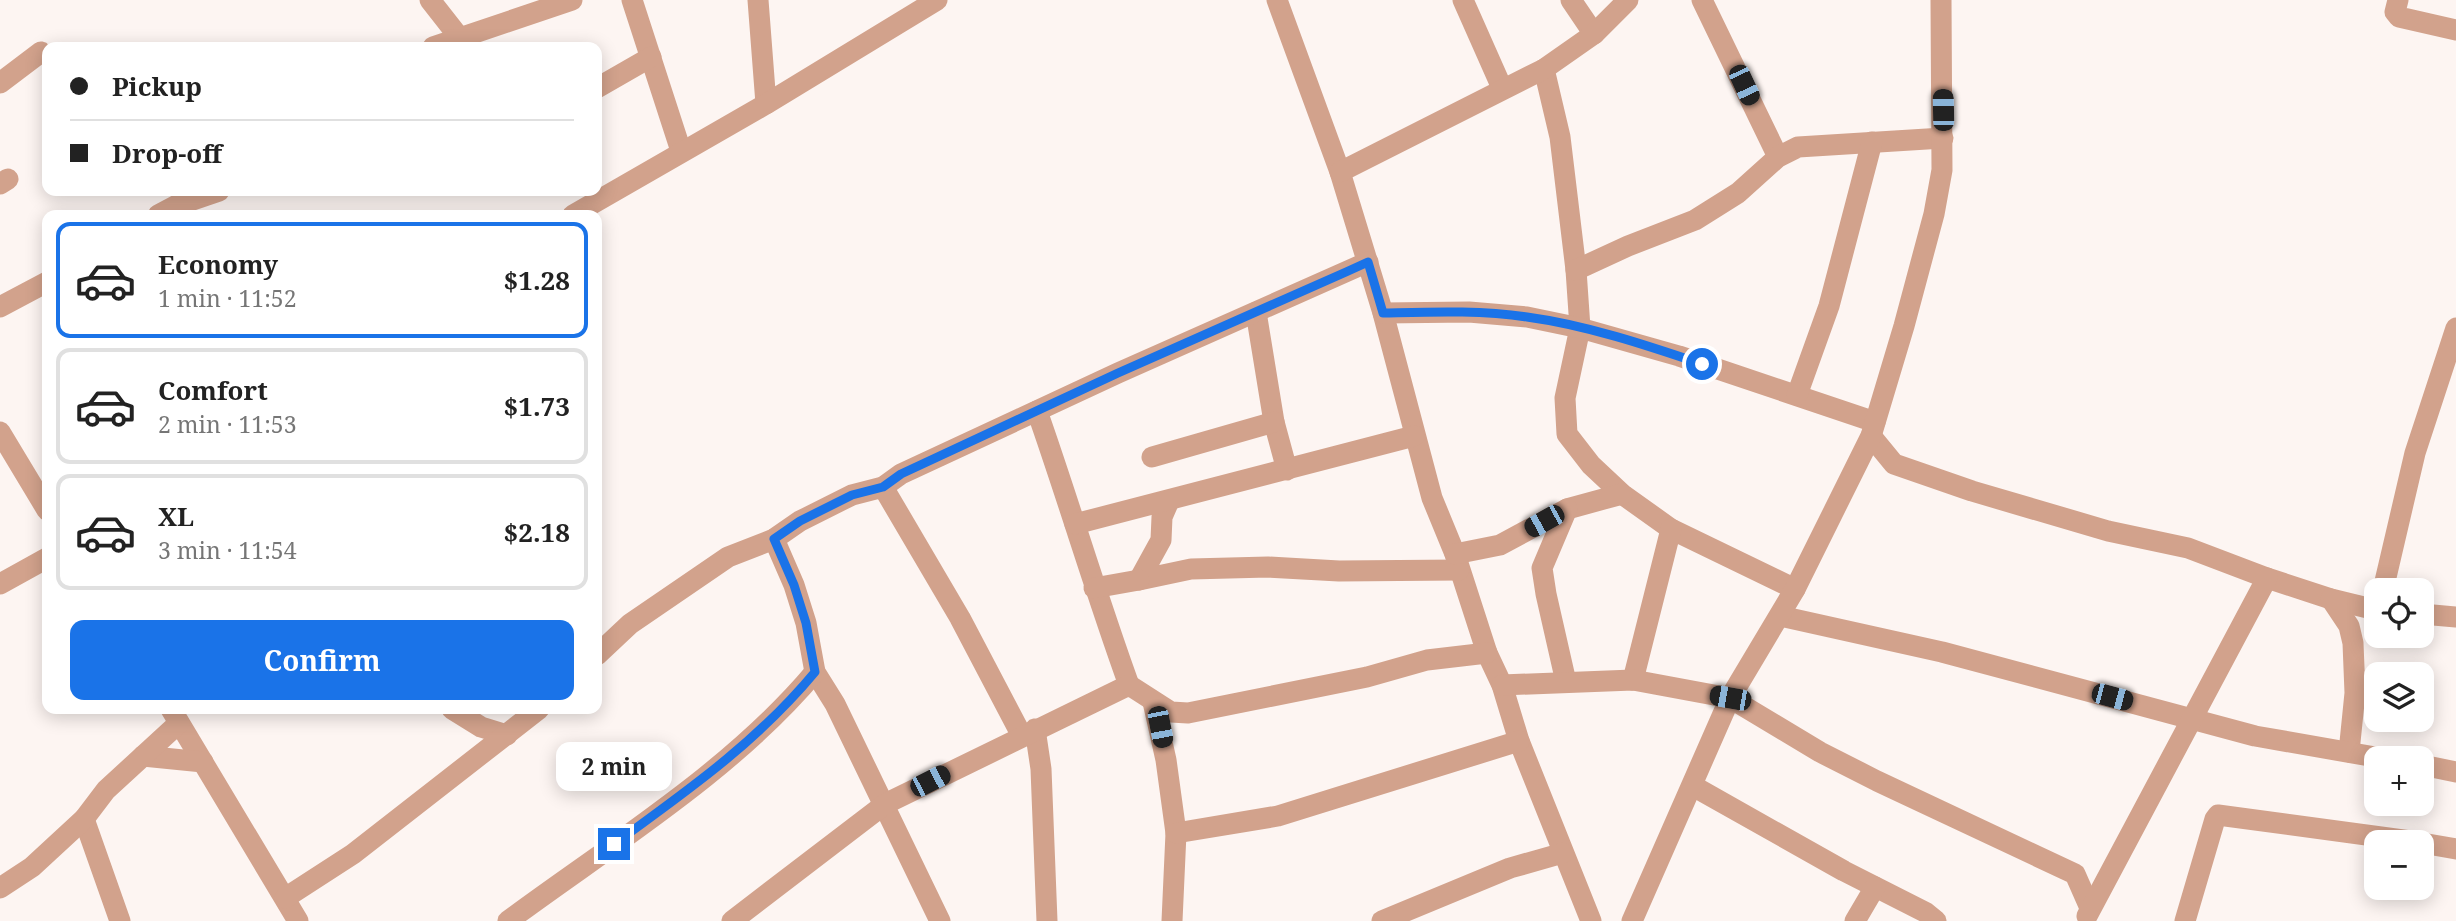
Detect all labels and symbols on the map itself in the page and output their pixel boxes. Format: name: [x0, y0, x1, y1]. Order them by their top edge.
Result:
car: [1726, 62, 1763, 108]
car: [1933, 89, 1954, 131]
route start: [1686, 348, 1718, 380]
car: [1521, 502, 1568, 540]
car: [2089, 681, 2136, 713]
car: [1708, 684, 1753, 712]
car: [1146, 704, 1175, 750]
callout: 2 min: [556, 742, 672, 792]
car: [907, 762, 954, 800]
route end: [598, 828, 630, 860]

